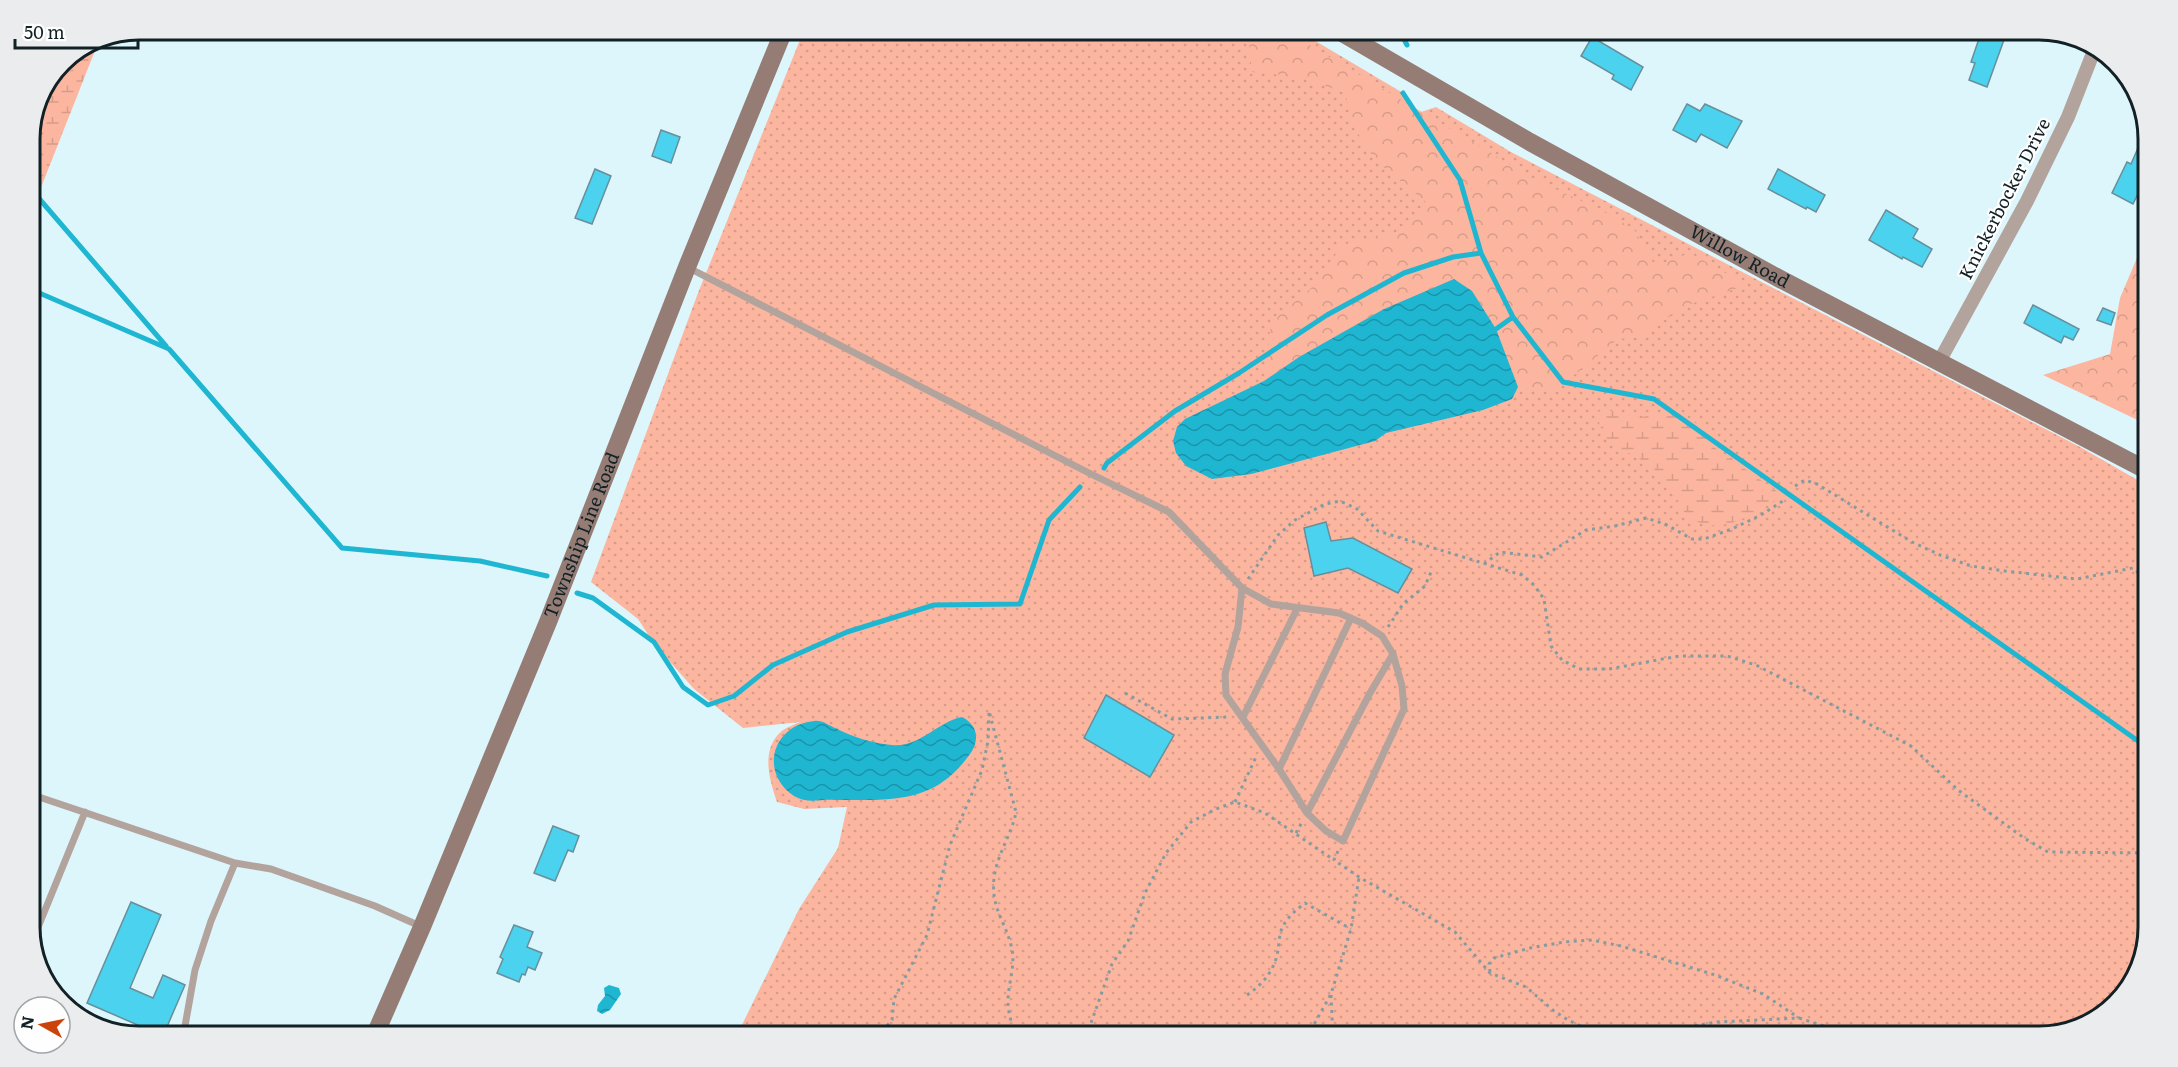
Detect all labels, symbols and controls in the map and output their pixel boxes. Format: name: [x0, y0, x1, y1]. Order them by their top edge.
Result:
scale bar: [15, 12, 138, 50]
text: 50 m: [24, 18, 65, 45]
street label: Knickerbocker Drive: [1951, 113, 2056, 284]
street label: Willow Road: [1685, 217, 1795, 294]
street label: Township Line Road: [536, 448, 625, 622]
north arrow: [12, 995, 72, 1055]
text: N: [13, 1014, 39, 1031]

